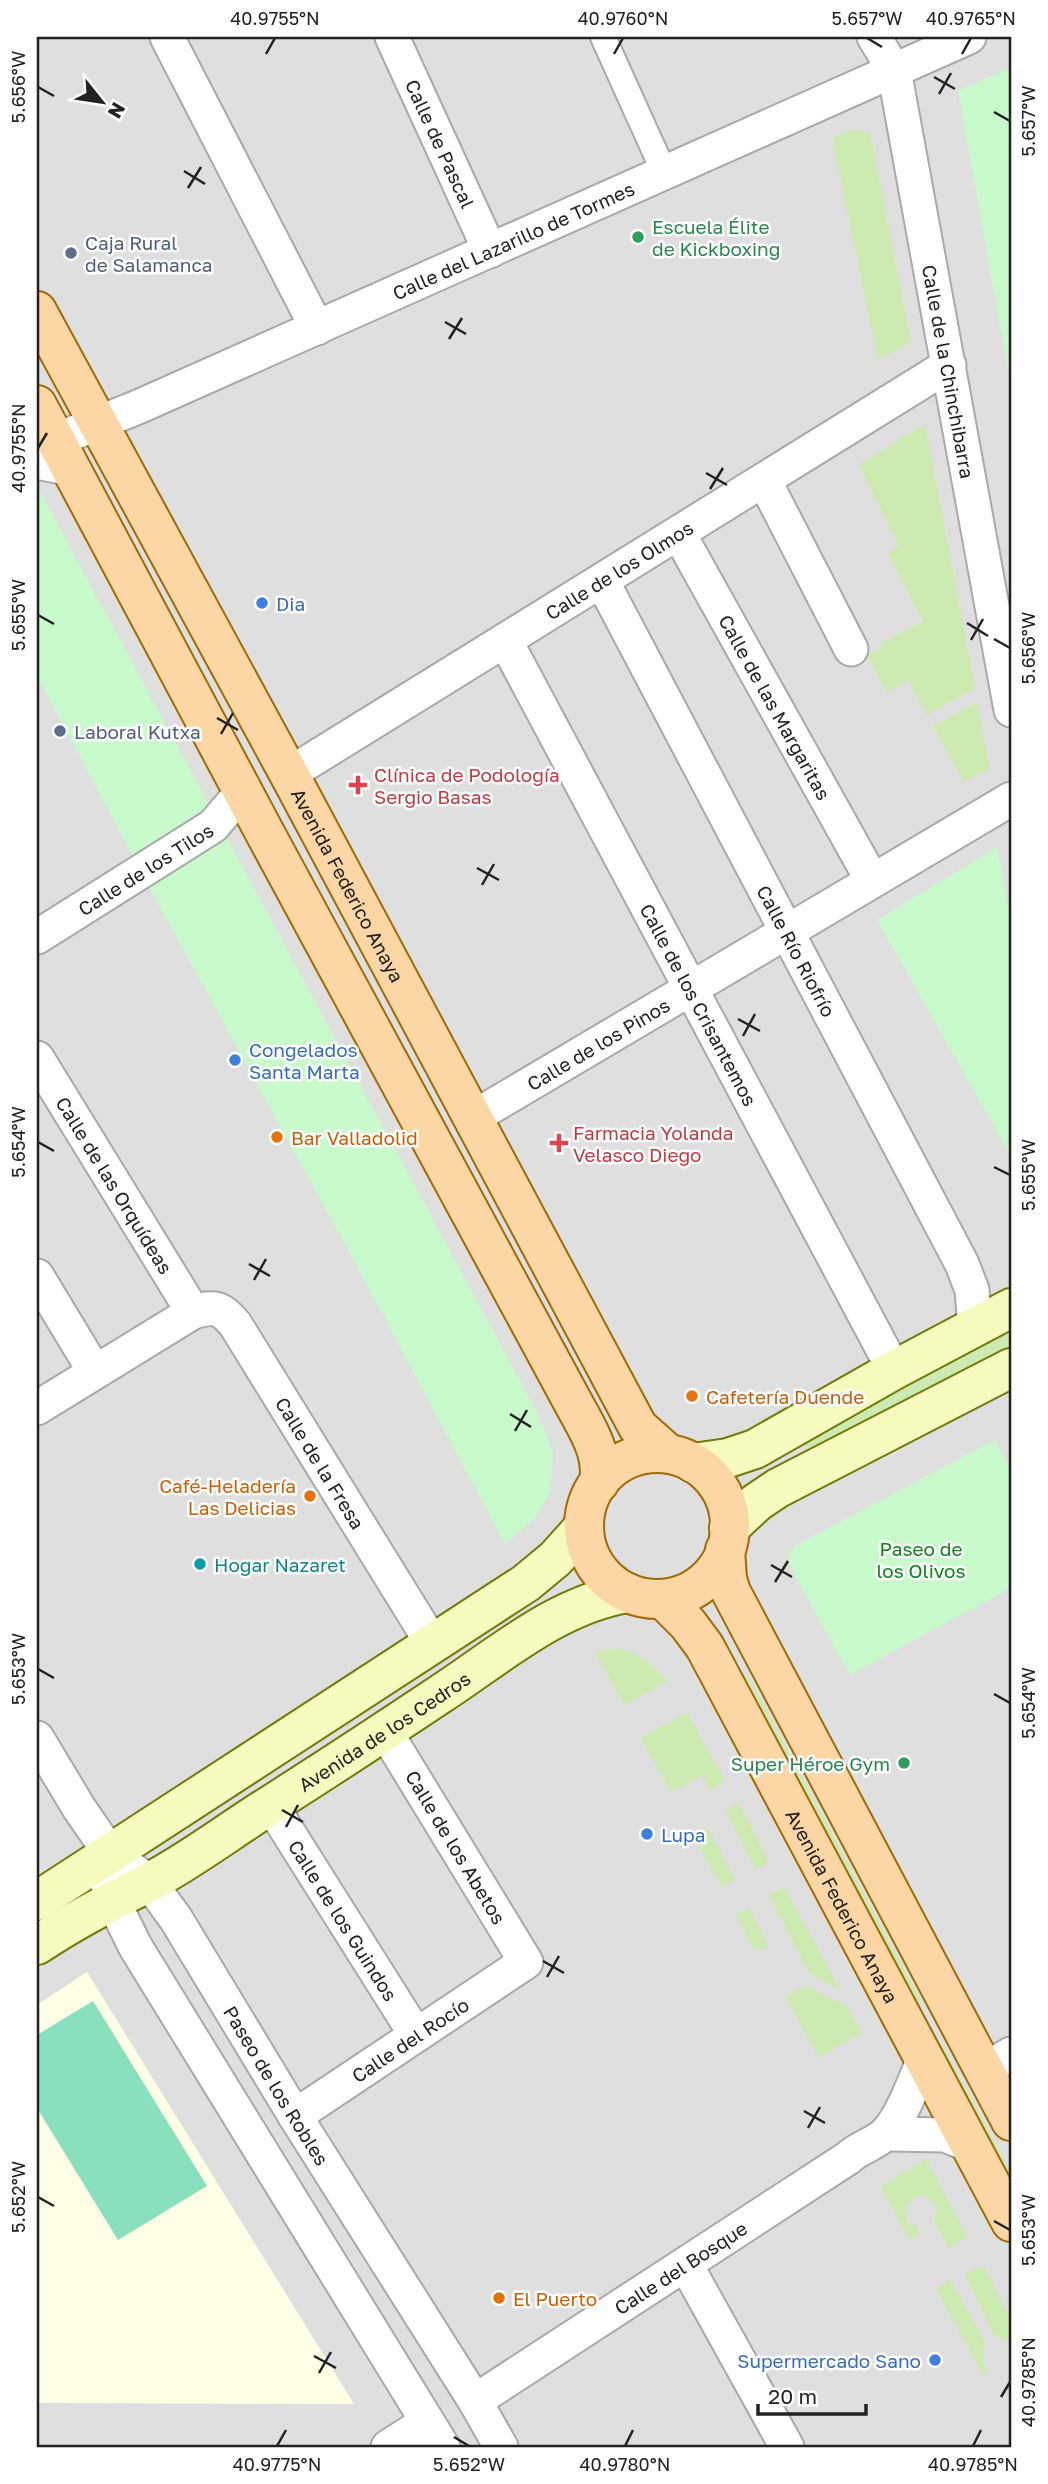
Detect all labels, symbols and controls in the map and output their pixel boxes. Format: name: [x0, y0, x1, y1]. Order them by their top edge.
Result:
text: 40.9755°N: [230, 7, 320, 29]
text: 40.9760°N: [578, 7, 668, 29]
text: 5.657°W: [831, 7, 903, 29]
text: 40.9765°N: [926, 7, 1016, 29]
text: 5.656°W: [7, 51, 29, 123]
north arrow: [66, 66, 136, 136]
street label: Calle de Pascal: [401, 75, 480, 211]
text: 5.657°W: [1017, 85, 1039, 157]
text: N: [104, 99, 131, 123]
street label: Calle del Lazarillo de Tormes: [389, 176, 638, 304]
place label: Escuela Élite de Kickboxing: [652, 215, 780, 260]
marker: Escuela Élite de Kickboxing: [630, 229, 646, 245]
place label: Caja Rural de Salamanca: [85, 231, 213, 276]
marker: Caja Rural de Salamanca: [63, 245, 79, 261]
street label: Calle de la Chinchibarra: [918, 263, 980, 480]
text: 40.9755°N: [7, 403, 29, 493]
street label: Calle de los Olmos: [541, 515, 697, 624]
text: 5.655°W: [7, 579, 29, 651]
place label: Dia: [276, 592, 305, 615]
marker: Dia: [254, 595, 270, 611]
street label: Calle de las Margaritas: [715, 610, 836, 803]
text: 5.656°W: [1017, 612, 1039, 684]
place label: Laboral Kutxa: [74, 720, 201, 743]
marker: Laboral Kutxa: [52, 723, 68, 739]
place label: Clínica de Podología Sergio Basas: [374, 763, 560, 808]
marker: Clínica de Podología Sergio Basas: [348, 775, 368, 795]
street label: Avenida Federico Anaya: [287, 784, 409, 986]
street label: Calle de los Tilos: [73, 818, 217, 920]
street label: Calle Río Riofrío: [753, 881, 841, 1021]
street label: Calle de los Crisantemos: [636, 899, 762, 1110]
street label: Calle de los Pinos: [522, 993, 673, 1095]
place label: Congelados Santa Marta: [249, 1038, 360, 1083]
marker: Congelados Santa Marta: [227, 1052, 243, 1068]
street label: Calle de las Orquídeas: [52, 1092, 178, 1278]
text: 5.654°W: [7, 1106, 29, 1178]
place label: Farmacia Yolanda Velasco Diego: [573, 1121, 734, 1166]
place label: Bar Valladolid: [291, 1126, 418, 1149]
marker: Bar Valladolid: [269, 1129, 285, 1145]
marker: Farmacia Yolanda Velasco Diego: [551, 1135, 567, 1151]
text: 5.655°W: [1017, 1139, 1039, 1211]
place label: Cafetería Duende: [706, 1385, 864, 1408]
marker: Cafetería Duende: [684, 1388, 700, 1404]
street label: Calle de la Fresa: [271, 1392, 370, 1533]
place label: Café-Heladería Las Delicias: [159, 1474, 296, 1519]
marker: Café-Heladería Las Delicias: [302, 1488, 318, 1504]
park label: Paseo de los Olivos: [876, 1537, 966, 1582]
place label: Hogar Nazaret: [214, 1553, 346, 1576]
marker: Hogar Nazaret: [192, 1556, 208, 1572]
text: 5.653°W: [7, 1633, 29, 1705]
street label: Avenida de los Cedros: [294, 1666, 474, 1796]
text: 5.654°W: [1017, 1667, 1039, 1739]
place label: Super Héroe Gym: [731, 1752, 890, 1775]
marker: Super Héroe Gym: [896, 1755, 912, 1771]
street label: Calle de los Abetos: [401, 1766, 511, 1928]
street label: Avenida Federico Anaya: [782, 1805, 904, 2007]
place label: Lupa: [661, 1823, 705, 1846]
marker: Lupa: [639, 1826, 655, 1842]
street label: Calle de los Guindos: [284, 1835, 403, 2005]
street label: Calle del Rocío: [347, 1992, 473, 2087]
street label: Paseo de los Robles: [219, 2001, 334, 2169]
text: 5.652°W: [7, 2161, 29, 2233]
text: 5.653°W: [1017, 2194, 1039, 2266]
street label: Calle del Bosque: [610, 2216, 751, 2319]
place label: El Puerto: [513, 2287, 597, 2310]
marker: El Puerto: [491, 2290, 507, 2306]
text: 40.9785°N: [1017, 2337, 1039, 2427]
place label: Supermercado Sano: [737, 2349, 921, 2372]
marker: Supermercado Sano: [927, 2352, 943, 2368]
scale bar: [758, 2372, 866, 2416]
text: 20 m: [768, 2383, 817, 2409]
text: 40.9775°N: [233, 2453, 321, 2475]
text: 5.652°W: [433, 2453, 505, 2475]
text: 40.9780°N: [580, 2453, 670, 2475]
text: 40.9785°N: [928, 2453, 1018, 2475]

